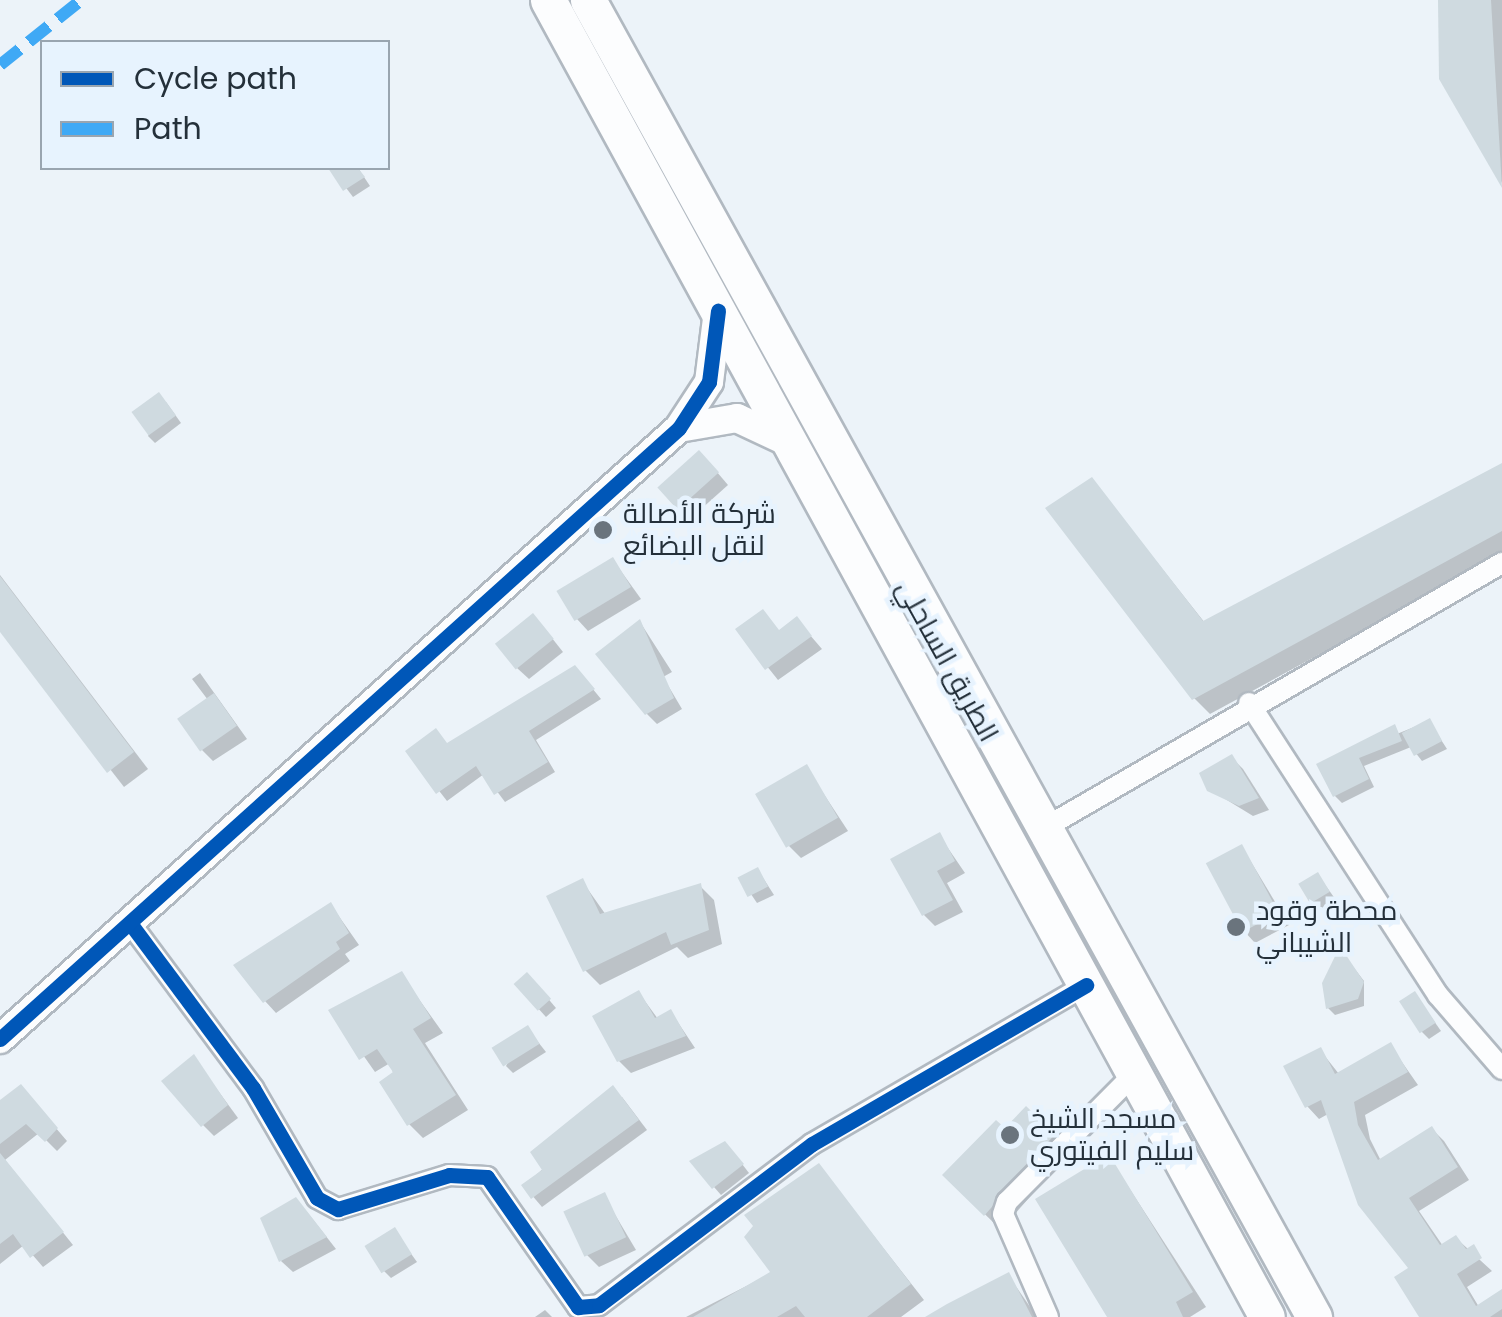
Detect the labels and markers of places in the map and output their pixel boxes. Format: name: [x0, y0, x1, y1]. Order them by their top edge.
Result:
place label: شركة الأصالة لنقل البضائع: [623, 497, 776, 563]
marker: شركة الأصالة لنقل البضائع: [592, 519, 614, 541]
place label: محطة وقود الشيباني: [1256, 894, 1397, 960]
marker: محطة وقود الشيباني: [1225, 916, 1247, 938]
place label: مسجد الشيخ سليم الفيتوري: [1030, 1102, 1194, 1168]
marker: مسجد الشيخ سليم الفيتوري: [999, 1124, 1021, 1146]

